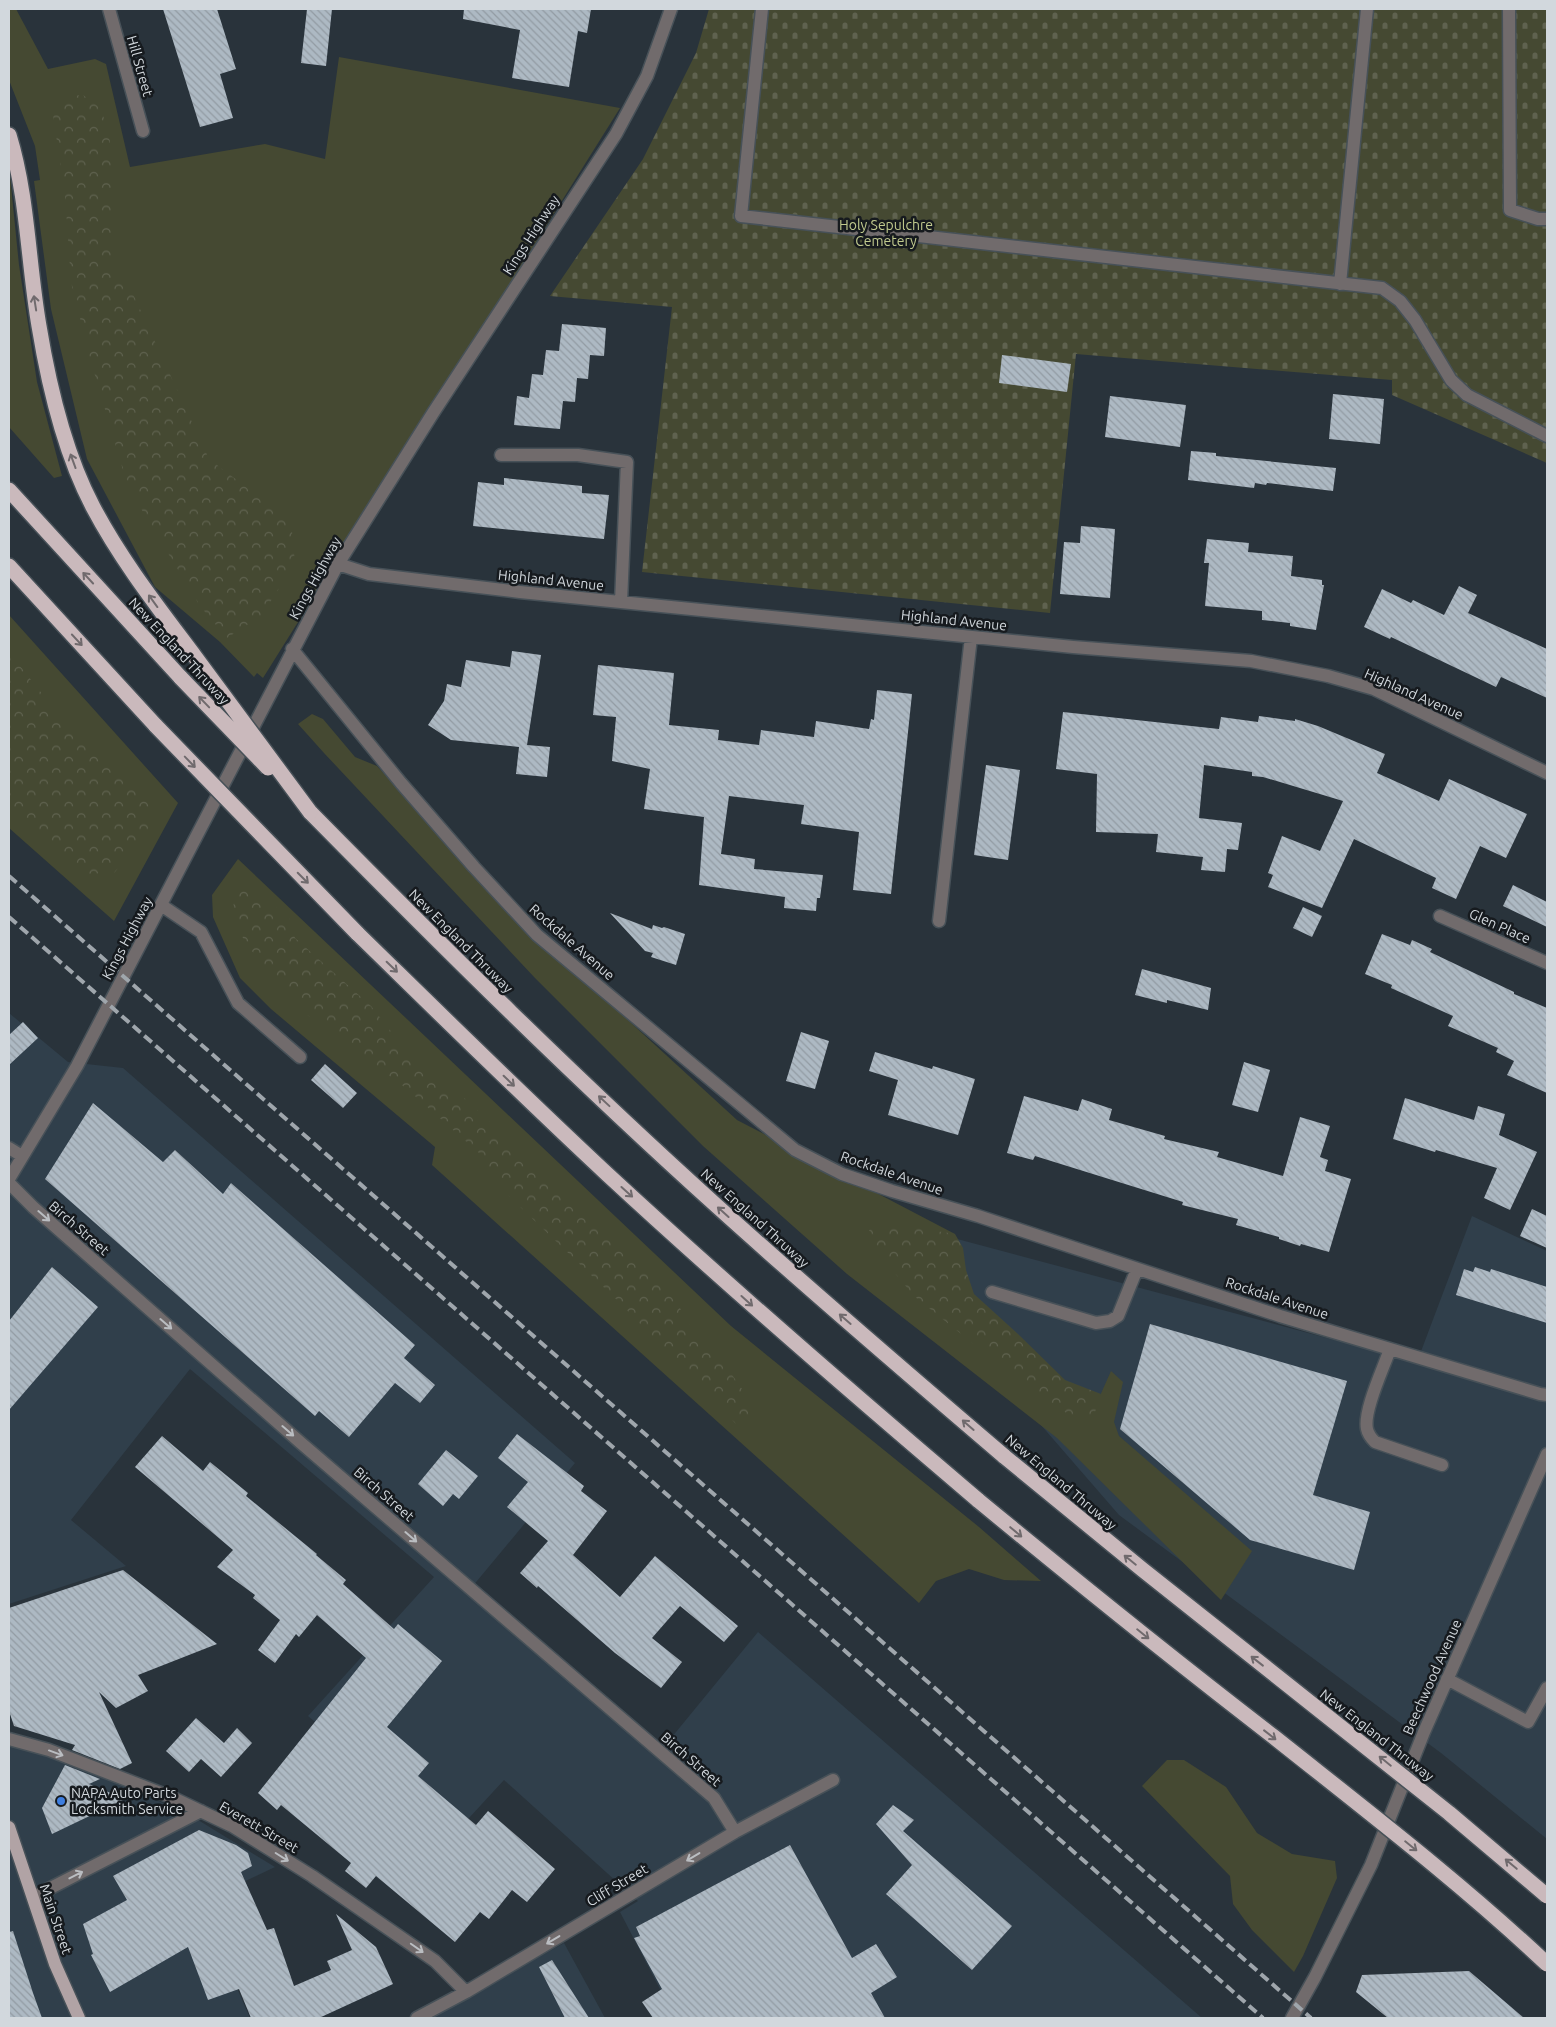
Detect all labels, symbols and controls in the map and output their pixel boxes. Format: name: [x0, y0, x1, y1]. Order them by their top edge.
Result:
street label: Hill Street: [124, 34, 156, 99]
street label: Kings Highway: [499, 192, 563, 278]
park label: Holy Sepulchre Cemetery: [839, 217, 933, 249]
one-way arrow: [30, 295, 40, 311]
one-way arrow: [68, 453, 77, 469]
street label: Kings Highway: [286, 534, 344, 622]
street label: Highland Avenue: [497, 566, 605, 594]
one-way arrow: [82, 571, 94, 584]
street label: New England Thruway: [125, 594, 233, 708]
one-way arrow: [148, 595, 159, 608]
street label: Highland Avenue: [900, 606, 1008, 634]
one-way arrow: [71, 634, 83, 647]
street label: Highland Avenue: [1362, 665, 1466, 723]
one-way arrow: [198, 695, 210, 708]
one-way arrow: [184, 755, 196, 768]
one-way arrow: [297, 872, 309, 884]
street label: New England Thruway: [406, 886, 516, 996]
street label: Kings Highway: [98, 894, 156, 982]
street label: Rockdale Avenue: [526, 901, 618, 983]
street label: Glen Place: [1467, 905, 1533, 947]
one-way arrow: [386, 961, 399, 973]
one-way arrow: [502, 1074, 514, 1086]
one-way arrow: [598, 1095, 611, 1107]
street label: Rockdale Avenue: [839, 1148, 945, 1198]
street label: New England Thruway: [698, 1165, 812, 1271]
one-way arrow: [621, 1186, 634, 1198]
street label: Birch Street: [46, 1198, 113, 1259]
one-way arrow: [717, 1206, 730, 1217]
one-way arrow: [37, 1211, 50, 1222]
street label: Rockdale Avenue: [1223, 1274, 1331, 1322]
one-way arrow: [741, 1295, 754, 1307]
one-way arrow: [839, 1313, 852, 1325]
one-way arrow: [159, 1318, 172, 1330]
one-way arrow: [962, 1420, 975, 1431]
one-way arrow: [281, 1426, 294, 1437]
street label: New England Thruway: [1002, 1431, 1120, 1533]
street label: Birch Street: [351, 1464, 418, 1525]
one-way arrow: [1010, 1526, 1023, 1537]
one-way arrow: [404, 1532, 417, 1543]
one-way arrow: [1124, 1554, 1137, 1565]
street label: Beechwood Avenue: [1399, 1617, 1465, 1737]
one-way arrow: [1136, 1628, 1149, 1639]
one-way arrow: [1251, 1655, 1264, 1666]
street label: New England Thruway: [1317, 1686, 1437, 1784]
street label: Birch Street: [658, 1729, 725, 1790]
one-way arrow: [1263, 1729, 1276, 1740]
one-way arrow: [47, 1749, 63, 1758]
one-way arrow: [1379, 1756, 1392, 1767]
place label: NAPA Auto Parts Locksmith Service: [71, 1785, 183, 1817]
marker: NAPA Auto Parts Locksmith Service: [55, 1795, 67, 1807]
street label: Everett Street: [217, 1798, 302, 1856]
one-way arrow: [1405, 1841, 1418, 1852]
one-way arrow: [686, 1852, 700, 1862]
one-way arrow: [274, 1853, 288, 1863]
one-way arrow: [1504, 1858, 1517, 1870]
street label: Cliff Street: [583, 1860, 651, 1910]
one-way arrow: [68, 1870, 83, 1879]
street label: Main Street: [37, 1882, 76, 1957]
one-way arrow: [547, 1936, 561, 1946]
one-way arrow: [409, 1943, 423, 1953]

